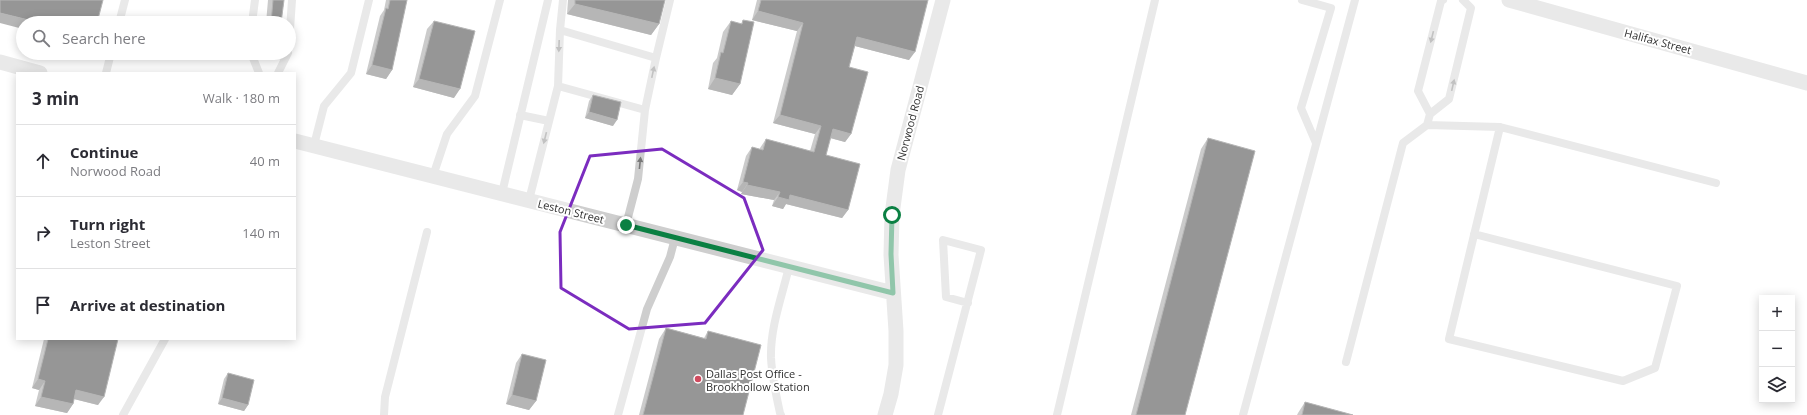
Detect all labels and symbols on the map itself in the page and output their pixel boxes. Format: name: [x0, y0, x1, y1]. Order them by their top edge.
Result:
street label: Halifax Street: [1623, 25, 1693, 57]
one-way arrow: [1429, 31, 1435, 43]
one-way arrow: [556, 40, 563, 52]
one-way arrow: [650, 66, 656, 78]
one-way arrow: [1450, 78, 1456, 91]
street label: Norwood Road: [893, 84, 927, 162]
one-way arrow: [542, 132, 548, 144]
one-way arrow: [637, 156, 643, 169]
street label: Leston Street: [536, 195, 606, 227]
route start: [883, 206, 901, 224]
route end: [617, 216, 635, 234]
place label: Dallas Post Office - Brookhollow Station: [706, 366, 810, 394]
marker: Dallas Post Office - Brookhollow Station: [693, 374, 703, 384]

